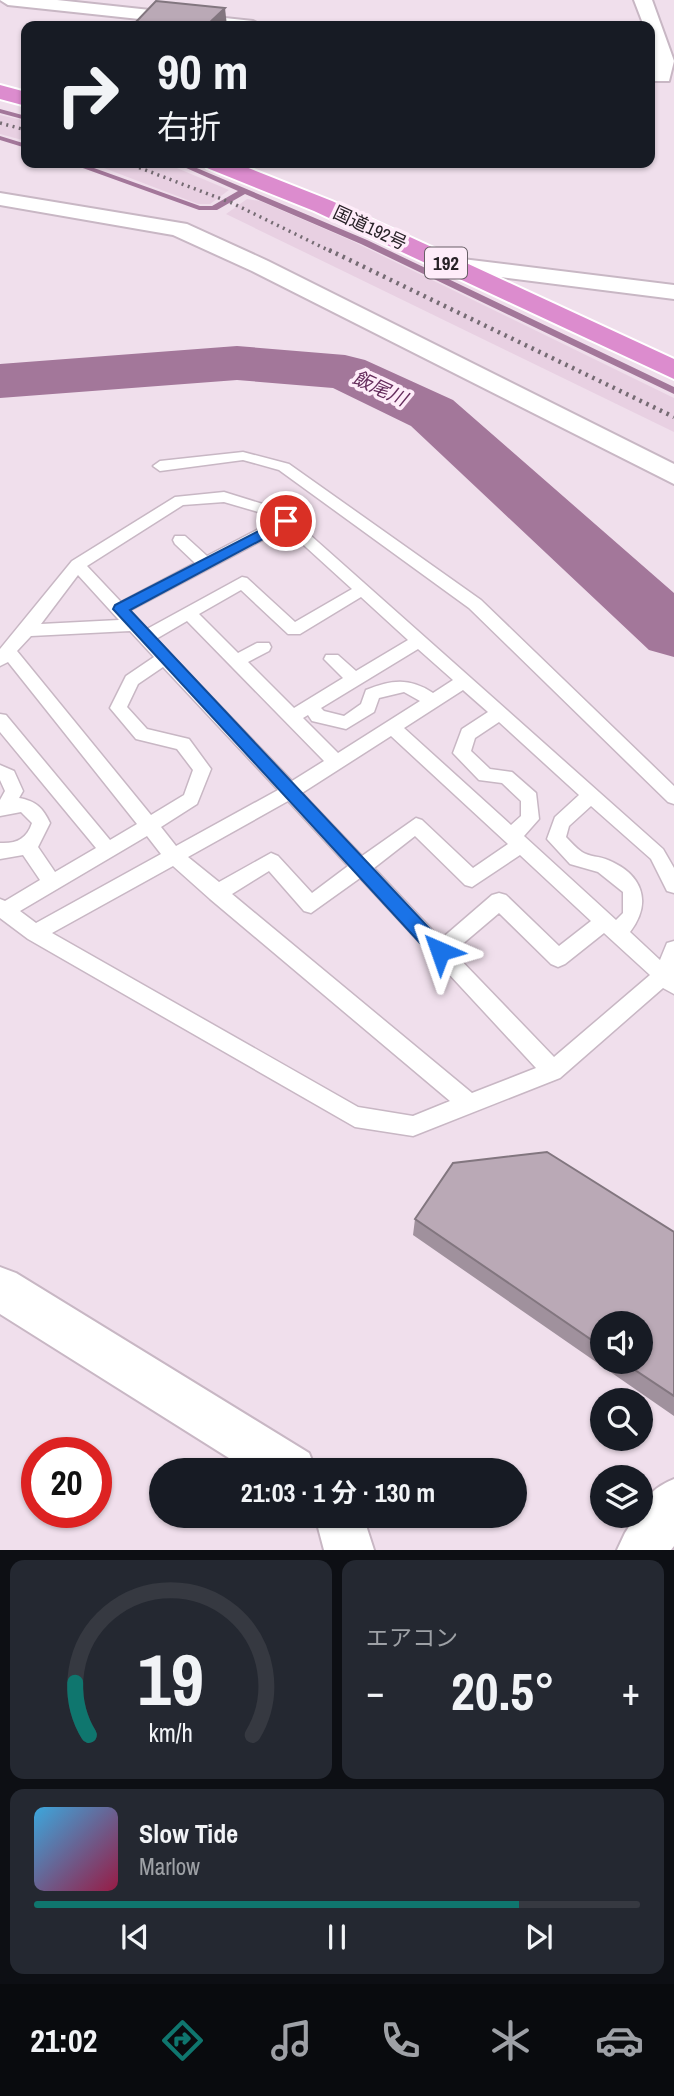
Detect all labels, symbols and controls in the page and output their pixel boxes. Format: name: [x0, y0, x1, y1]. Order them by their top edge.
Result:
text: 90 m: [157, 38, 249, 104]
icon: right: [42, 49, 133, 140]
text: 右折: [157, 105, 221, 148]
street label: 国道192号: [329, 200, 411, 255]
road number: 192: [425, 247, 467, 278]
water label: 飯尾川: [349, 364, 413, 413]
pin: [256, 491, 316, 551]
icon: arrive: [267, 502, 305, 540]
position arrow: [403, 914, 477, 988]
map controls: [590, 1311, 653, 1528]
button: sound: [590, 1311, 653, 1374]
button: search: [590, 1388, 653, 1451]
speed limit sign: 20: [21, 1437, 112, 1528]
button: layers: [590, 1465, 653, 1528]
text: 21:03 · 1 分 · 130 m: [241, 1475, 435, 1510]
text: エアコン: [366, 1622, 458, 1653]
text: 19: [138, 1631, 204, 1729]
text: 20.5°: [451, 1656, 555, 1726]
text: −: [366, 1666, 384, 1717]
text: +: [622, 1666, 640, 1717]
text: km/h: [149, 1716, 193, 1750]
text: Slow Tide: [139, 1816, 238, 1851]
text: Marlow: [139, 1851, 200, 1882]
icon: previous: [116, 1918, 154, 1956]
icon: pause: [318, 1918, 356, 1956]
icon: next: [520, 1918, 558, 1956]
icon: directions: [158, 2016, 207, 2065]
icon: music: [267, 2016, 316, 2065]
icon: phone: [376, 2016, 425, 2065]
icon: climate: [486, 2016, 535, 2065]
icon: car: [595, 2016, 644, 2065]
text: 21:02: [30, 2019, 97, 2062]

